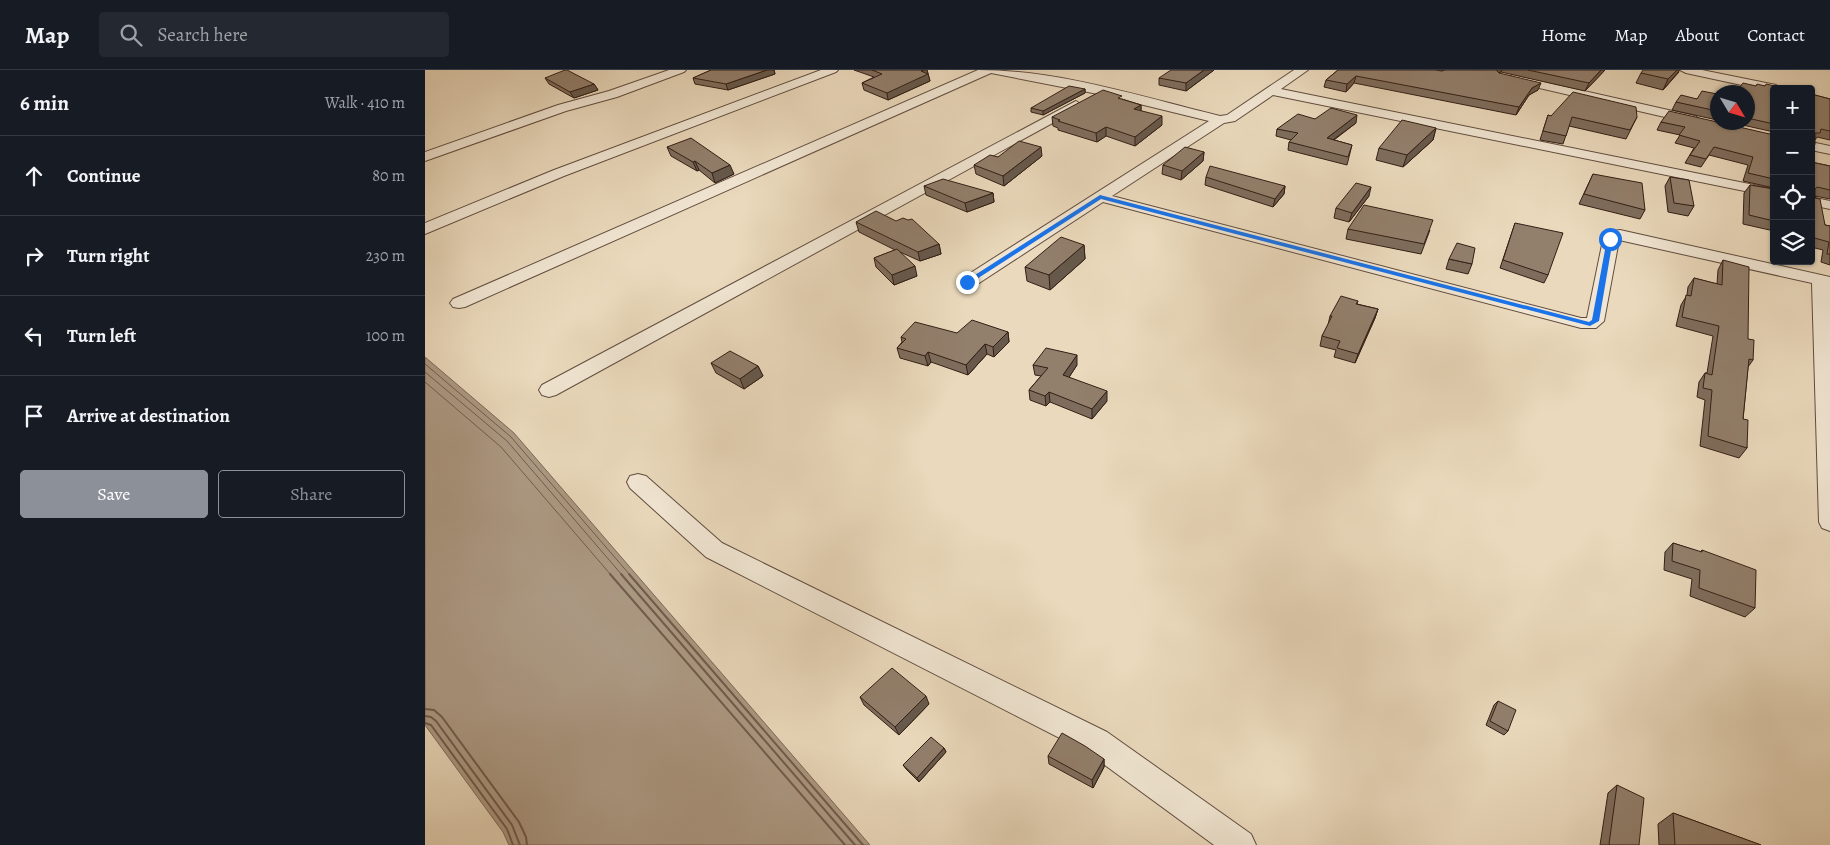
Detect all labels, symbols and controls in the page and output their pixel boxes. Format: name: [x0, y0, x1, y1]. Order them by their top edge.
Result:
search box: [99, 12, 449, 57]
text: Map: [25, 19, 69, 51]
icon: search: [117, 21, 145, 49]
text: Search here: [157, 22, 248, 48]
text: Home: [1541, 23, 1586, 47]
text: Map: [1614, 23, 1647, 47]
text: About: [1675, 23, 1719, 47]
text: Contact: [1747, 23, 1805, 47]
north arrow: [1710, 85, 1755, 130]
map controls: [1770, 85, 1815, 265]
button: +: [1770, 85, 1815, 130]
text: 6 min: [20, 89, 69, 117]
text: Walk · 410 m: [325, 92, 405, 114]
button: −: [1770, 130, 1815, 175]
icon: ahead: [20, 162, 48, 190]
text: Continue: [67, 163, 141, 189]
text: 80 m: [372, 165, 405, 187]
button: locate: [1770, 175, 1815, 220]
button: layers: [1770, 220, 1815, 265]
route start: [1599, 228, 1622, 251]
icon: right: [20, 242, 48, 270]
text: Turn right: [67, 243, 149, 269]
text: 230 m: [366, 245, 405, 267]
route end: [956, 271, 979, 294]
icon: left: [20, 322, 48, 350]
text: Turn left: [67, 323, 136, 349]
text: 100 m: [366, 325, 405, 347]
icon: arrive: [20, 402, 48, 430]
text: Arrive at destination: [67, 403, 230, 429]
button: Save: [20, 470, 208, 518]
button: Share: [218, 470, 405, 518]

